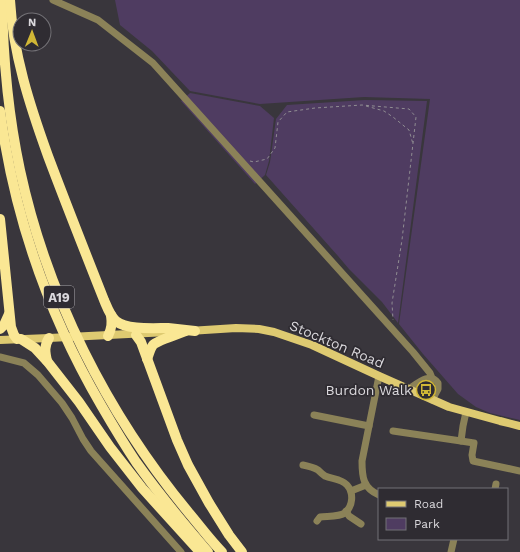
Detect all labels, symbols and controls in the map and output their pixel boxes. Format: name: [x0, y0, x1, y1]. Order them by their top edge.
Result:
north arrow: [12, 12, 52, 52]
text: N: [28, 16, 36, 29]
road number: A19: [44, 286, 74, 308]
street label: Stockton Road: [287, 317, 387, 371]
bus stop icon: Burdon Walk: [415, 379, 437, 401]
place label: Burdon Walk: [325, 382, 412, 398]
legend: [378, 488, 508, 540]
text: Road: [414, 497, 443, 511]
text: Park: [414, 517, 440, 531]

